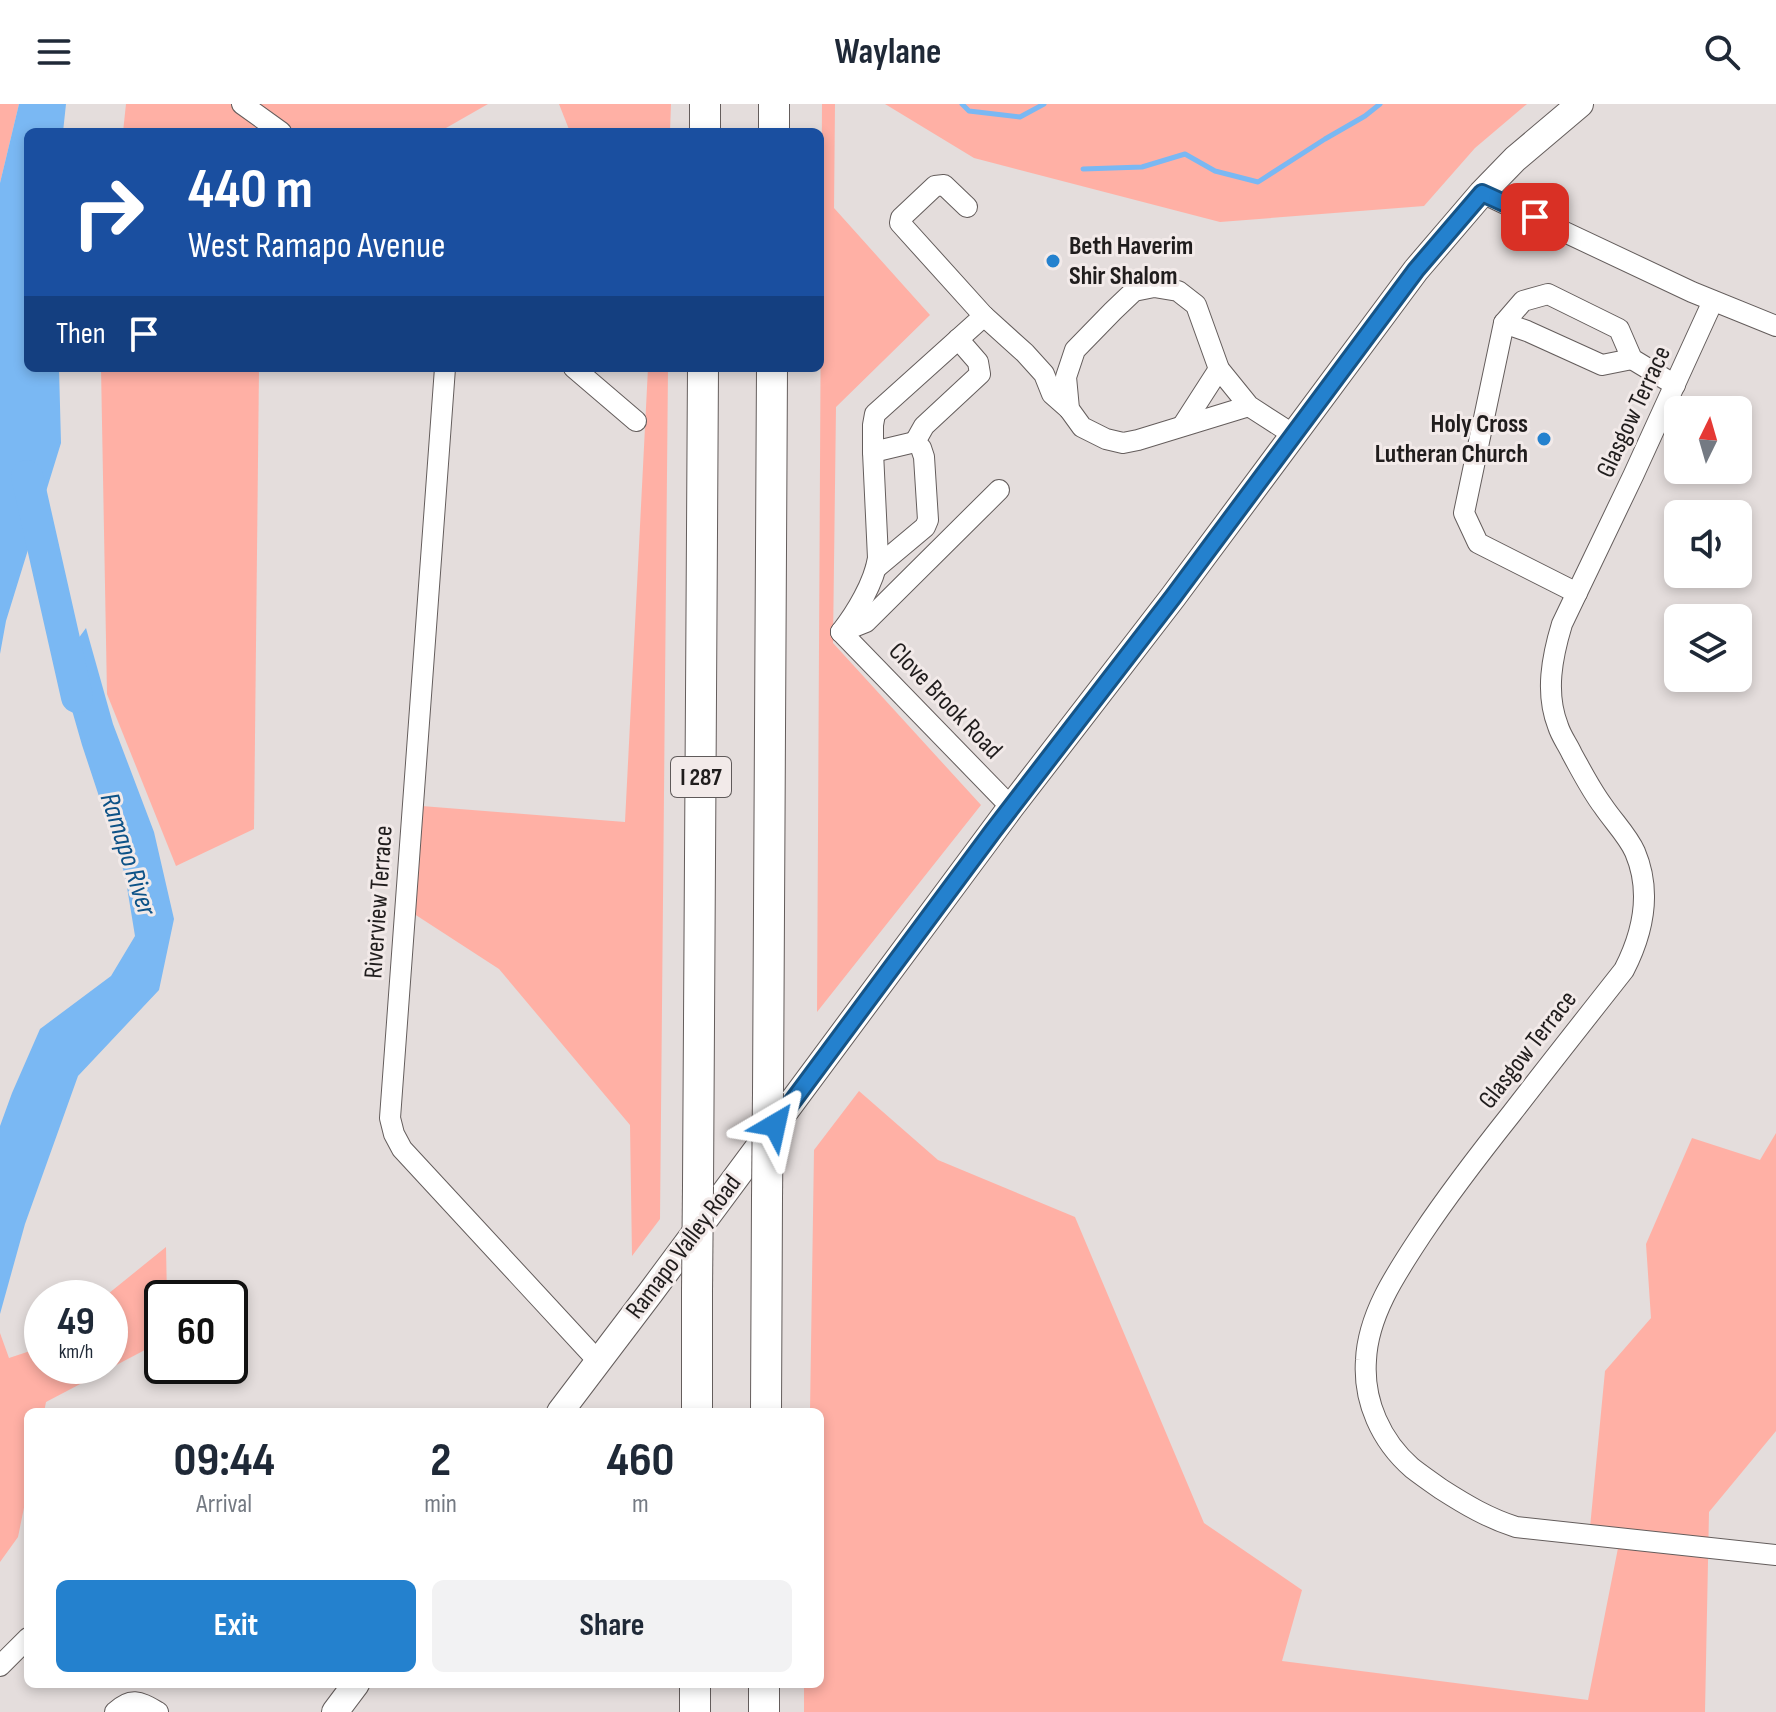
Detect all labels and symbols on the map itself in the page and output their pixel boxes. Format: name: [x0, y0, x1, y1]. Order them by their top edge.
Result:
pin: [1501, 183, 1569, 251]
place label: Beth Haverim Shir Shalom: [1069, 231, 1193, 292]
marker: Beth Haverim Shir Shalom: [1044, 252, 1062, 270]
street label: Glasgow Terrace: [1590, 341, 1678, 483]
north arrow: [1664, 396, 1752, 484]
place label: Holy Cross Lutheran Church: [1375, 409, 1528, 470]
marker: Holy Cross Lutheran Church: [1535, 430, 1553, 448]
street label: Clove Brook Road: [882, 636, 1008, 766]
road number: I 287: [671, 757, 731, 797]
water label: Ramapo River: [93, 789, 164, 920]
street label: Riverview Terrace: [358, 824, 400, 980]
street label: Glasgow Terrace: [1472, 985, 1584, 1115]
position arrow: [733, 1083, 817, 1167]
street label: Ramapo Valley Road: [620, 1169, 748, 1325]
speed limit sign: 60: [144, 1280, 248, 1384]

